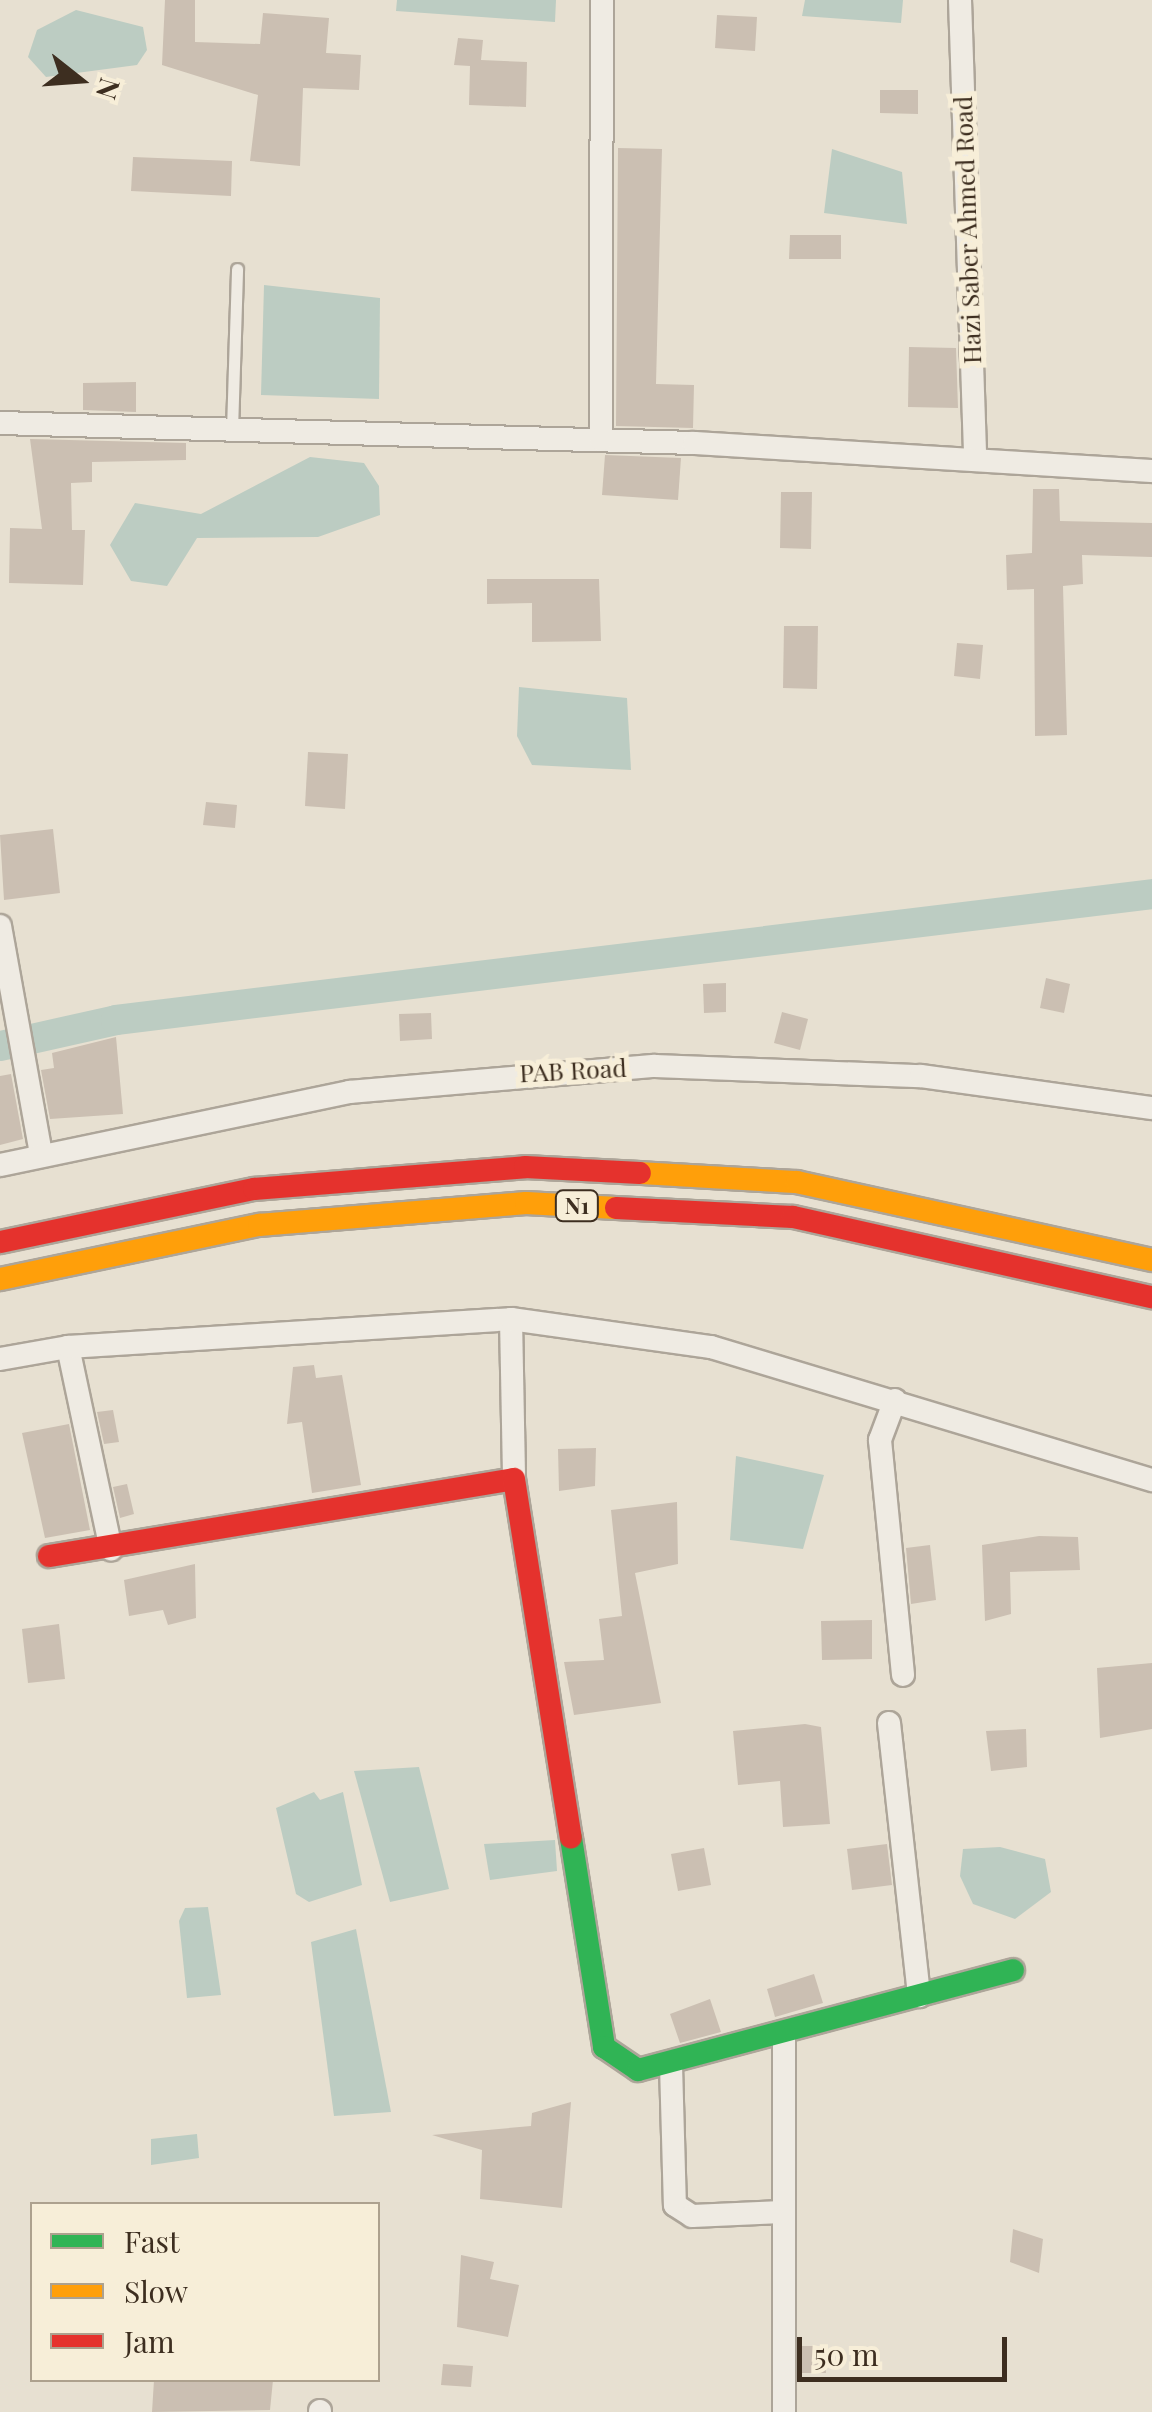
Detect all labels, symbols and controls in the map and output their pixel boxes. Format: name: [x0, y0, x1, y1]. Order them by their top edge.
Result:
north arrow: [30, 30, 130, 130]
text: N: [89, 74, 130, 104]
street label: Hazi Saber Ahmed Road: [947, 95, 987, 365]
street label: PAB Road: [519, 1052, 627, 1088]
road number: N1: [554, 1189, 600, 1223]
legend: [30, 2202, 380, 2382]
text: Fast: [124, 2221, 180, 2261]
text: Slow: [124, 2271, 188, 2311]
scale bar: [802, 2317, 1012, 2379]
text: Jam: [124, 2321, 175, 2361]
text: 50 m: [814, 2334, 879, 2374]

